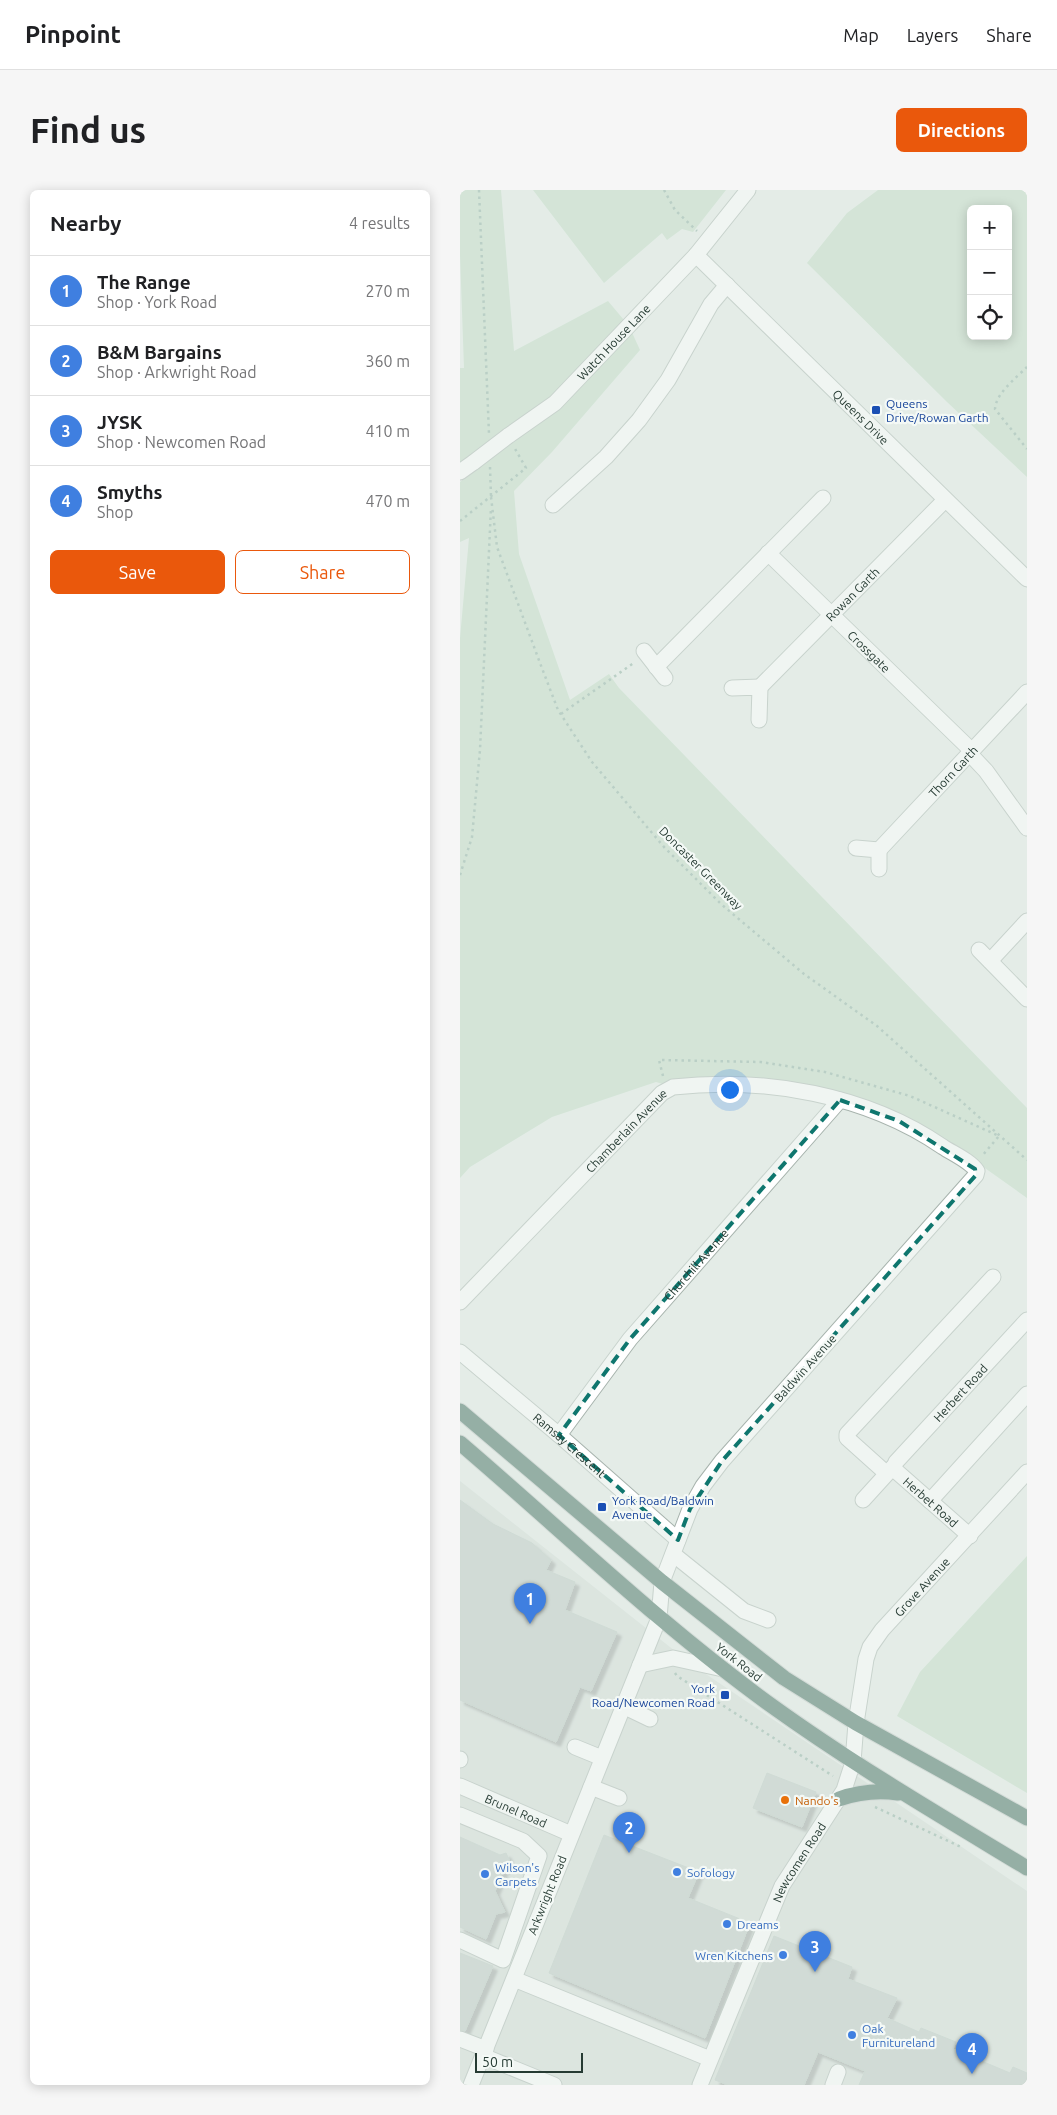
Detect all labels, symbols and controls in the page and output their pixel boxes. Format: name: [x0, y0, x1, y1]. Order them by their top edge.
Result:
text: Pinpoint: [25, 21, 121, 48]
text: Map: [843, 25, 879, 45]
text: Layers: [907, 25, 958, 45]
text: Share: [986, 25, 1032, 45]
button: Directions: [896, 108, 1027, 152]
text: Find us: [30, 110, 146, 150]
map controls: [967, 205, 1012, 340]
button: +: [967, 205, 1012, 250]
text: Nearby: [50, 211, 121, 235]
text: 4 results: [349, 214, 410, 232]
button: −: [967, 250, 1012, 295]
text: The Range: [97, 271, 191, 293]
text: 1: [61, 282, 71, 300]
text: 270 m: [365, 282, 410, 300]
text: Shop · York Road: [97, 293, 217, 311]
button: locate: [967, 295, 1012, 340]
street label: Watch House Lane: [574, 301, 652, 382]
text: B&M Bargains: [97, 341, 222, 363]
text: 2: [61, 352, 71, 370]
text: 360 m: [365, 352, 410, 370]
text: Shop · Arkwright Road: [97, 363, 257, 381]
street label: Queens Drive: [831, 387, 892, 447]
place label: Queens Drive/Rowan Garth: [886, 397, 989, 424]
marker: Queens Drive/Rowan Garth: [870, 404, 882, 416]
text: JYSK: [97, 411, 142, 433]
text: 3: [61, 422, 71, 440]
text: 410 m: [365, 422, 410, 440]
text: Shop · Newcomen Road: [97, 433, 266, 451]
text: Smyths: [97, 481, 163, 503]
text: 4: [61, 492, 71, 510]
text: 470 m: [365, 492, 410, 510]
text: Shop: [97, 503, 133, 521]
button: Save: [50, 550, 225, 594]
button: Share: [235, 550, 410, 594]
street label: Rowan Garth: [823, 564, 881, 623]
street label: Crossgate: [845, 628, 893, 675]
street label: Thorn Garth: [926, 743, 980, 799]
street label: Doncaster Greenway: [657, 824, 745, 912]
your location: [717, 1077, 743, 1103]
street label: Chamberlain Avenue: [583, 1085, 669, 1175]
street label: Churchill Avenue: [661, 1226, 731, 1302]
street label: Baldwin Avenue: [771, 1332, 839, 1404]
street label: Herbert Road: [931, 1361, 990, 1424]
street label: Ramsay Crescent: [531, 1410, 609, 1480]
street label: Herbet Road: [901, 1474, 961, 1529]
place label: York Road/Baldwin Avenue: [612, 1494, 714, 1521]
marker: York Road/Baldwin Avenue: [596, 1501, 608, 1513]
street label: Grove Avenue: [891, 1555, 952, 1619]
pin: 1: [514, 1583, 546, 1624]
street label: York Road: [714, 1640, 764, 1684]
place label: York Road/Newcomen Road: [592, 1682, 715, 1709]
marker: York Road/Newcomen Road: [719, 1689, 731, 1701]
street label: Brunel Road: [483, 1791, 549, 1829]
marker: Nando's: [779, 1794, 791, 1806]
place label: Nando's: [795, 1794, 838, 1807]
pin: 2: [613, 1812, 645, 1853]
street label: Newcomen Road: [770, 1820, 828, 1904]
street label: Arkwright Road: [525, 1854, 569, 1936]
place label: Wilson's Carpets: [495, 1861, 539, 1888]
marker: Sofology: [671, 1866, 683, 1878]
place label: Sofology: [687, 1866, 735, 1879]
marker: Wilson's Carpets: [479, 1868, 491, 1880]
marker: Dreams: [721, 1918, 733, 1930]
place label: Dreams: [737, 1918, 778, 1931]
pin: 3: [799, 1931, 831, 1972]
place label: Wren Kitchens: [695, 1949, 773, 1962]
marker: Wren Kitchens: [777, 1949, 789, 1961]
place label: Oak Furnitureland: [862, 2022, 935, 2049]
marker: Oak Furnitureland: [846, 2029, 858, 2041]
pin: 4: [956, 2033, 988, 2074]
scale bar: [475, 2050, 582, 2073]
text: 50 m: [482, 2054, 513, 2070]

